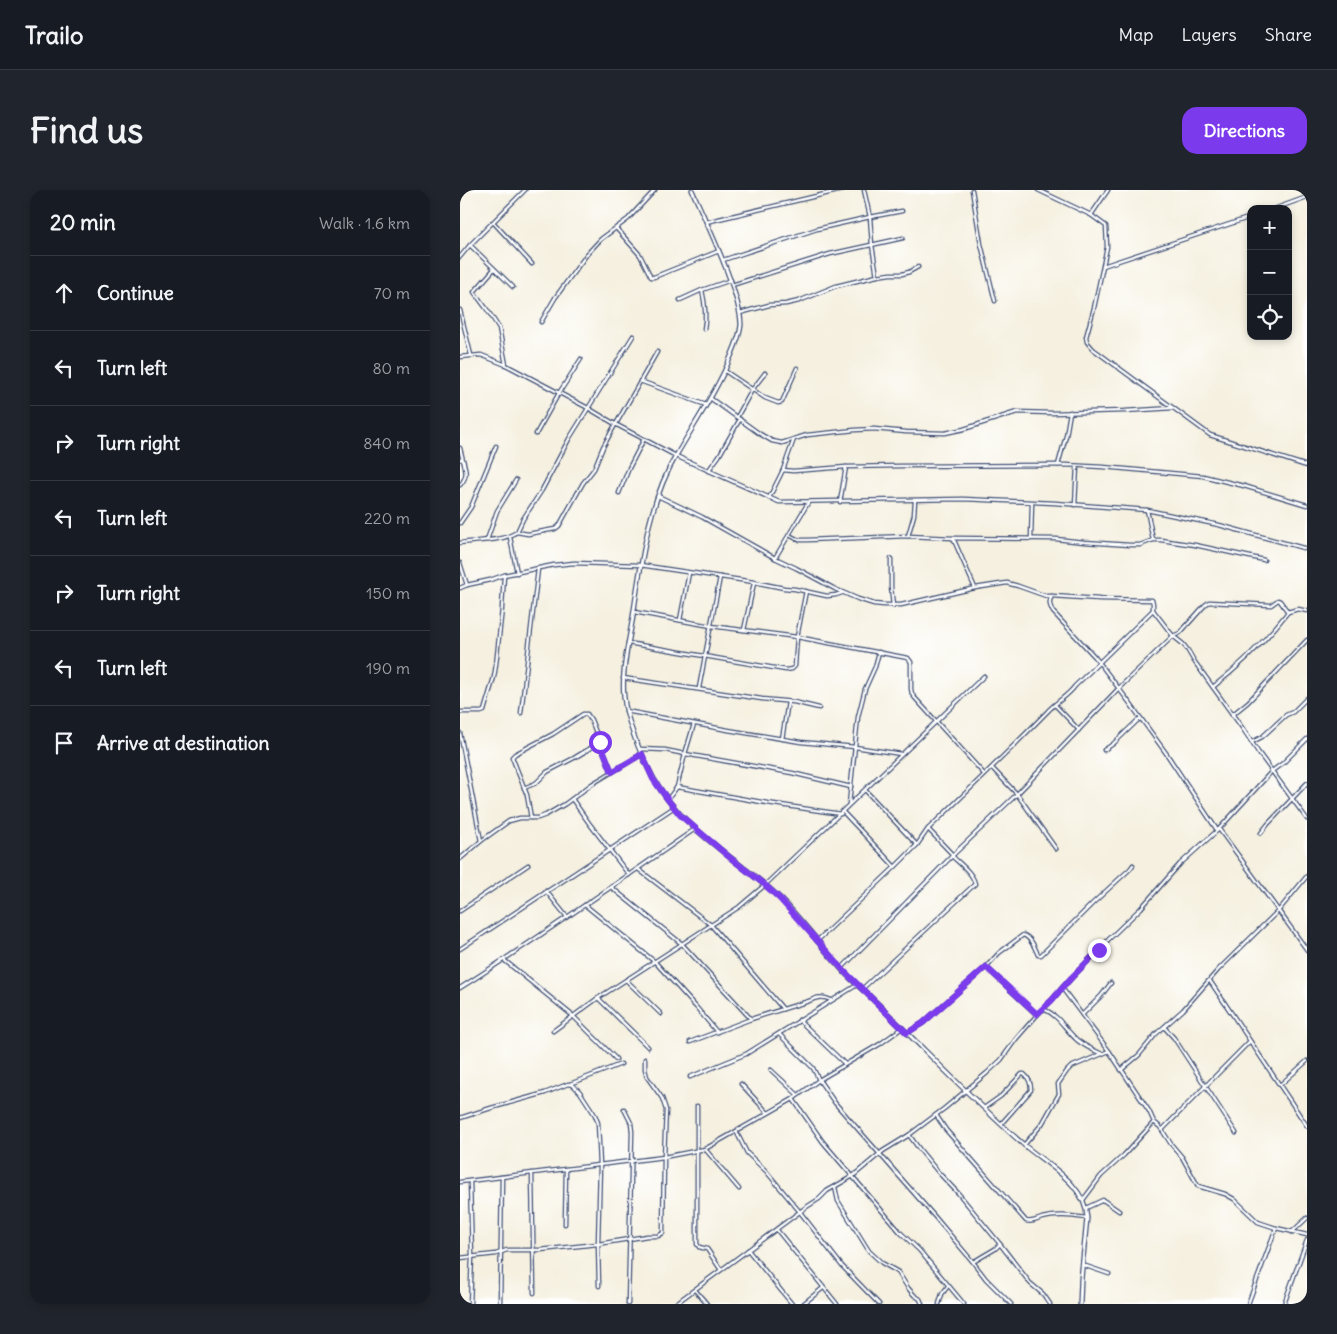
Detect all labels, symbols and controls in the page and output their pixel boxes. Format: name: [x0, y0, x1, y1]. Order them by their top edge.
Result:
text: Trailo: [25, 20, 83, 50]
text: Map: [1118, 23, 1153, 46]
text: Layers: [1181, 23, 1237, 46]
text: Share: [1265, 23, 1312, 46]
button: Directions: [1182, 107, 1307, 154]
text: Find us: [30, 108, 143, 152]
map controls: [1247, 205, 1292, 340]
button: +: [1247, 205, 1292, 250]
text: 20 min: [50, 209, 116, 236]
text: Walk · 1.6 km: [319, 213, 410, 233]
button: −: [1247, 250, 1292, 295]
icon: ahead: [50, 279, 78, 307]
text: Continue: [97, 281, 174, 305]
text: 70 m: [374, 283, 410, 303]
button: locate: [1247, 295, 1292, 340]
icon: left: [50, 354, 78, 382]
text: Turn left: [97, 356, 167, 380]
text: 80 m: [372, 358, 410, 378]
icon: right: [50, 429, 78, 457]
text: Turn right: [97, 431, 180, 455]
text: 840 m: [363, 433, 410, 453]
icon: left: [50, 504, 78, 532]
text: Turn left: [97, 506, 167, 530]
text: 220 m: [364, 508, 410, 528]
icon: right: [50, 579, 78, 607]
text: Turn right: [97, 581, 180, 605]
text: 150 m: [366, 583, 410, 603]
icon: left: [50, 654, 78, 682]
text: Turn left: [97, 656, 167, 680]
text: 190 m: [366, 658, 410, 678]
icon: arrive: [50, 729, 78, 757]
text: Arrive at destination: [97, 731, 270, 755]
route start: [589, 731, 612, 754]
route end: [1088, 939, 1111, 962]

